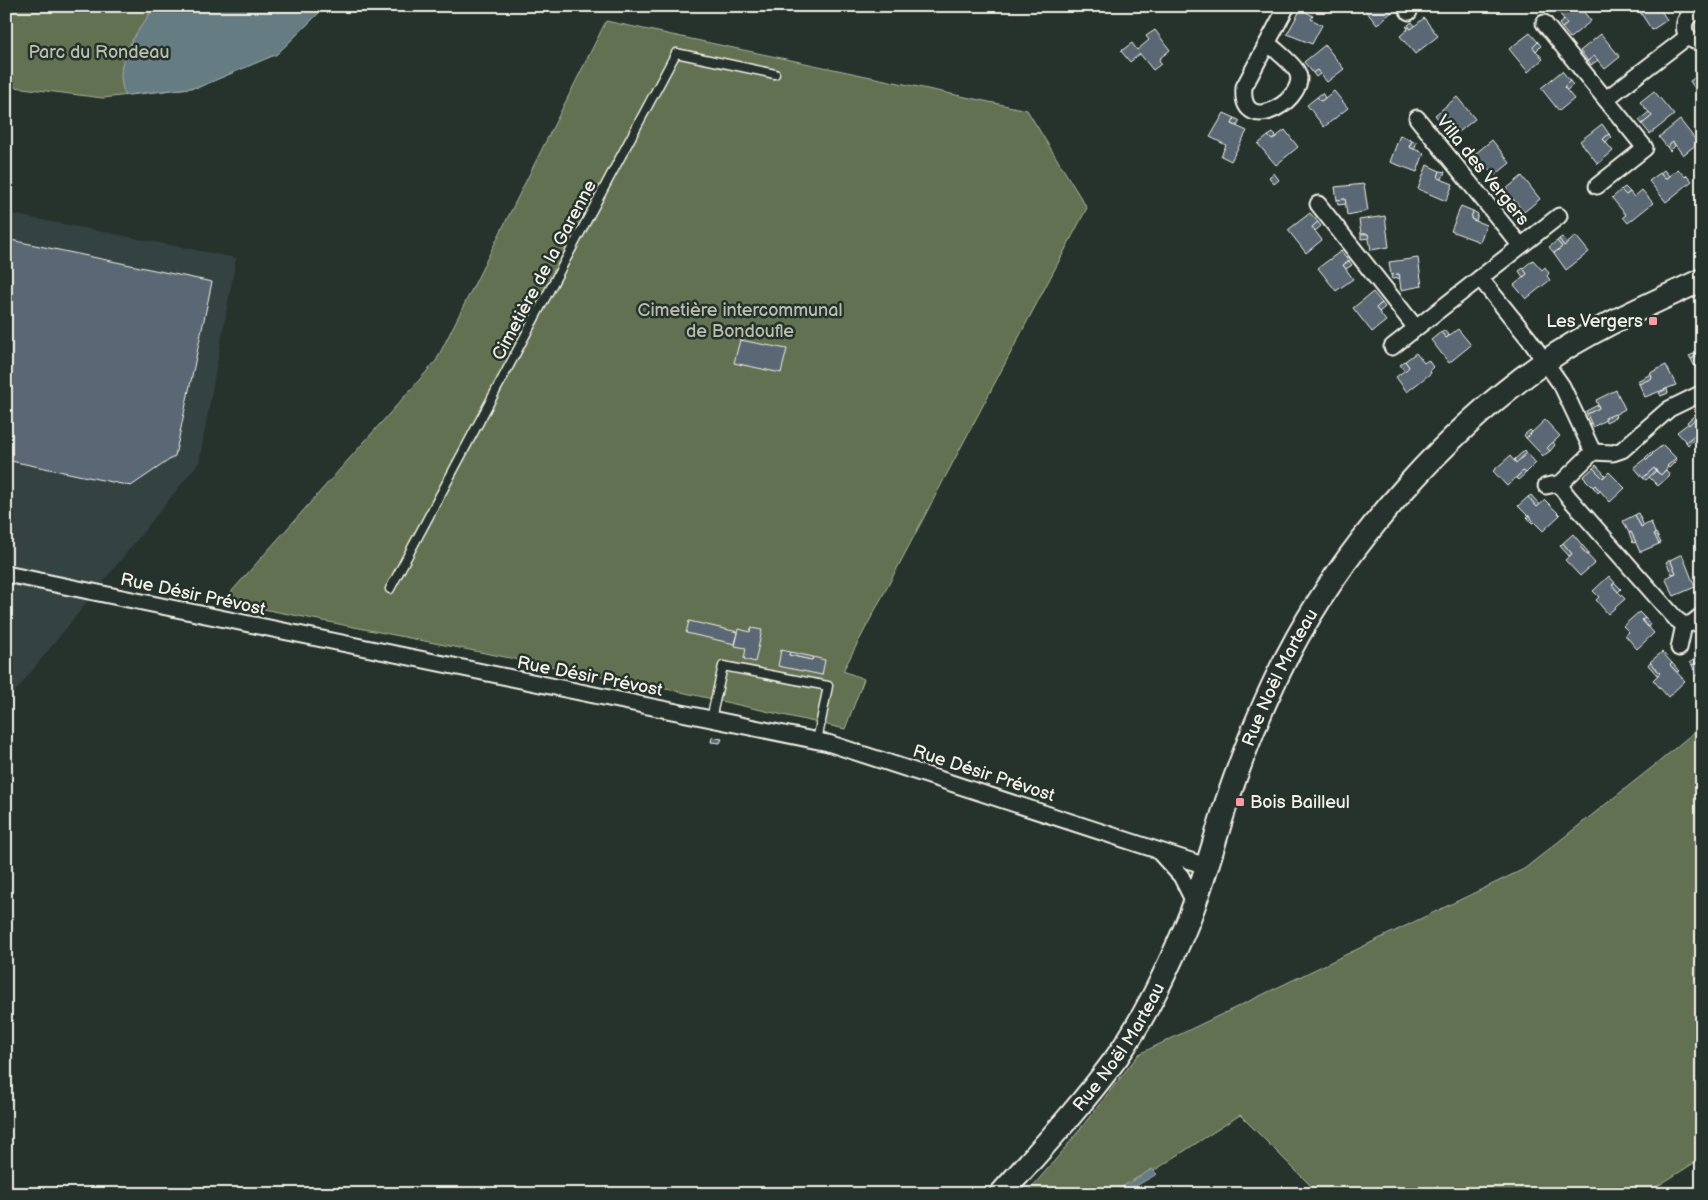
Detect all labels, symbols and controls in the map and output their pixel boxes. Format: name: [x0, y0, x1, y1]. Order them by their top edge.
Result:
park label: Parc du Rondeau: [29, 42, 169, 63]
street label: Villa des Vergers: [1432, 111, 1533, 230]
street label: Cimetière de la Garenne: [488, 176, 601, 364]
park label: Cimetière intercommunal de Bondoufle: [638, 300, 842, 342]
place label: Les Vergers: [1546, 311, 1643, 332]
marker: Les Vergers: [1647, 315, 1659, 327]
street label: Rue Désir Prévost: [118, 569, 268, 620]
street label: Rue Noël Marteau: [1238, 605, 1323, 749]
street label: Rue Désir Prévost: [515, 652, 665, 701]
street label: Rue Désir Prévost: [910, 741, 1058, 806]
place label: Bois Bailleul: [1250, 792, 1350, 813]
marker: Bois Bailleul: [1234, 796, 1246, 808]
street label: Rue Noël Marteau: [1069, 979, 1169, 1116]

